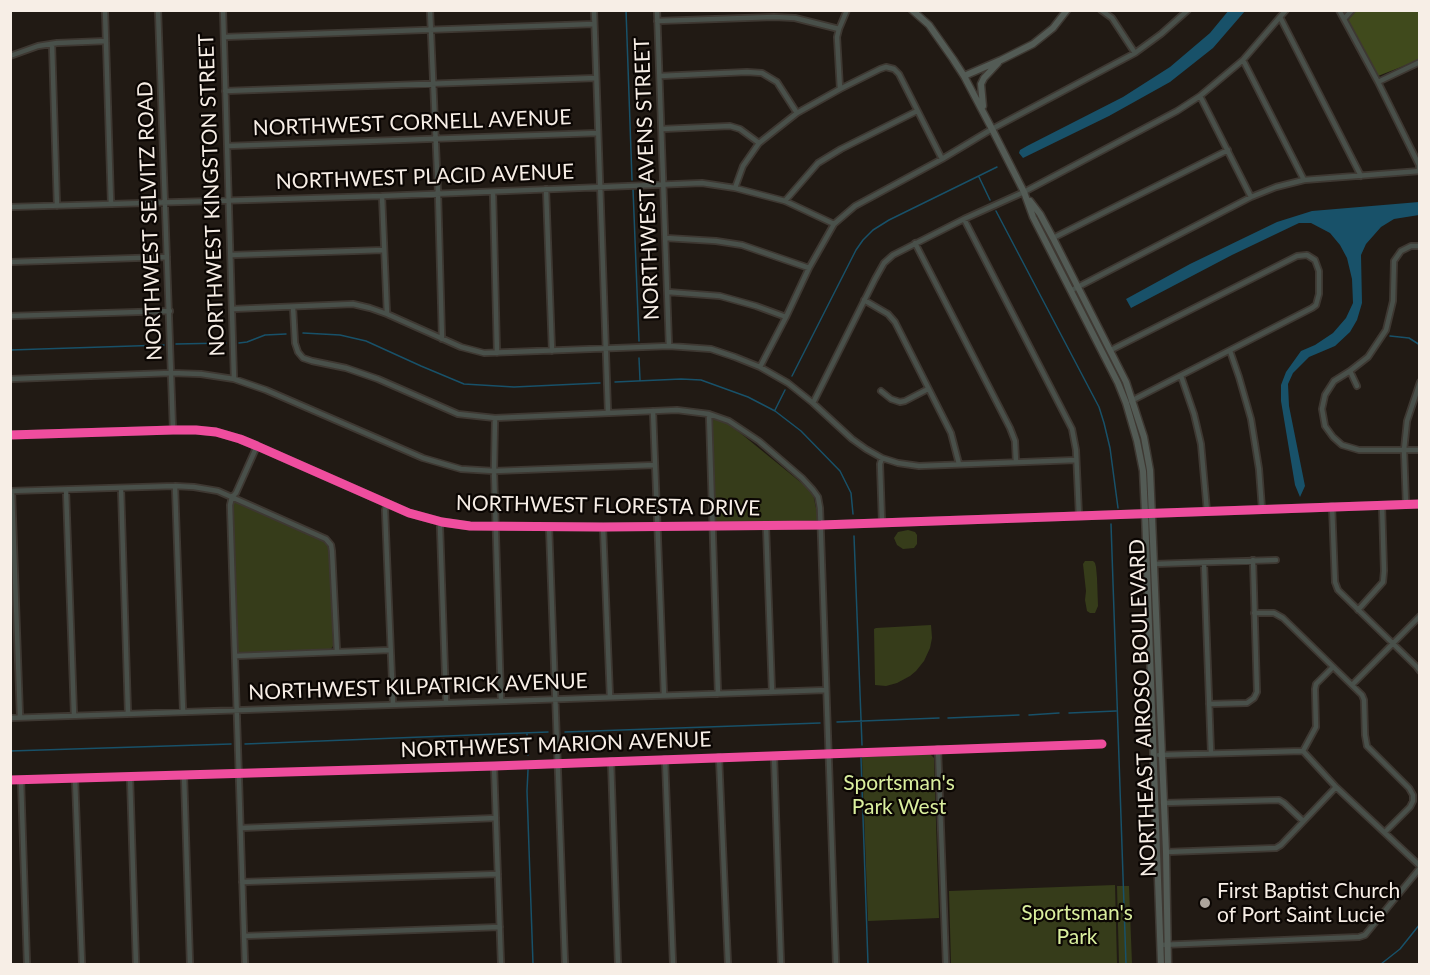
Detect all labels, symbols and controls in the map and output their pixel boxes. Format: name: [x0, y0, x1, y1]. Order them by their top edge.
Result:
street label: NORTHWEST KINGSTON STREET: [194, 33, 230, 357]
street label: NORTHWEST AVENS STREET: [629, 37, 665, 321]
street label: NORTHWEST SELVITZ ROAD: [133, 81, 167, 361]
street label: NORTHWEST CORNELL AVENUE: [252, 105, 572, 141]
street label: NORTHWEST PLACID AVENUE: [275, 159, 575, 195]
street label: NORTHWEST FLORESTA DRIVE: [456, 491, 760, 521]
street label: NORTHEAST AIROSO BOULEVARD: [1125, 539, 1161, 877]
street label: NORTHWEST KILPATRICK AVENUE: [248, 668, 588, 706]
street label: NORTHWEST MARION AVENUE: [400, 727, 712, 763]
park label: Sportsman's Park West: [843, 770, 955, 820]
place label: First Baptist Church of Port Saint Lucie: [1217, 878, 1400, 928]
marker: First Baptist Church of Port Saint Lucie: [1198, 896, 1212, 910]
park label: Sportsman's Park: [1021, 900, 1133, 950]

